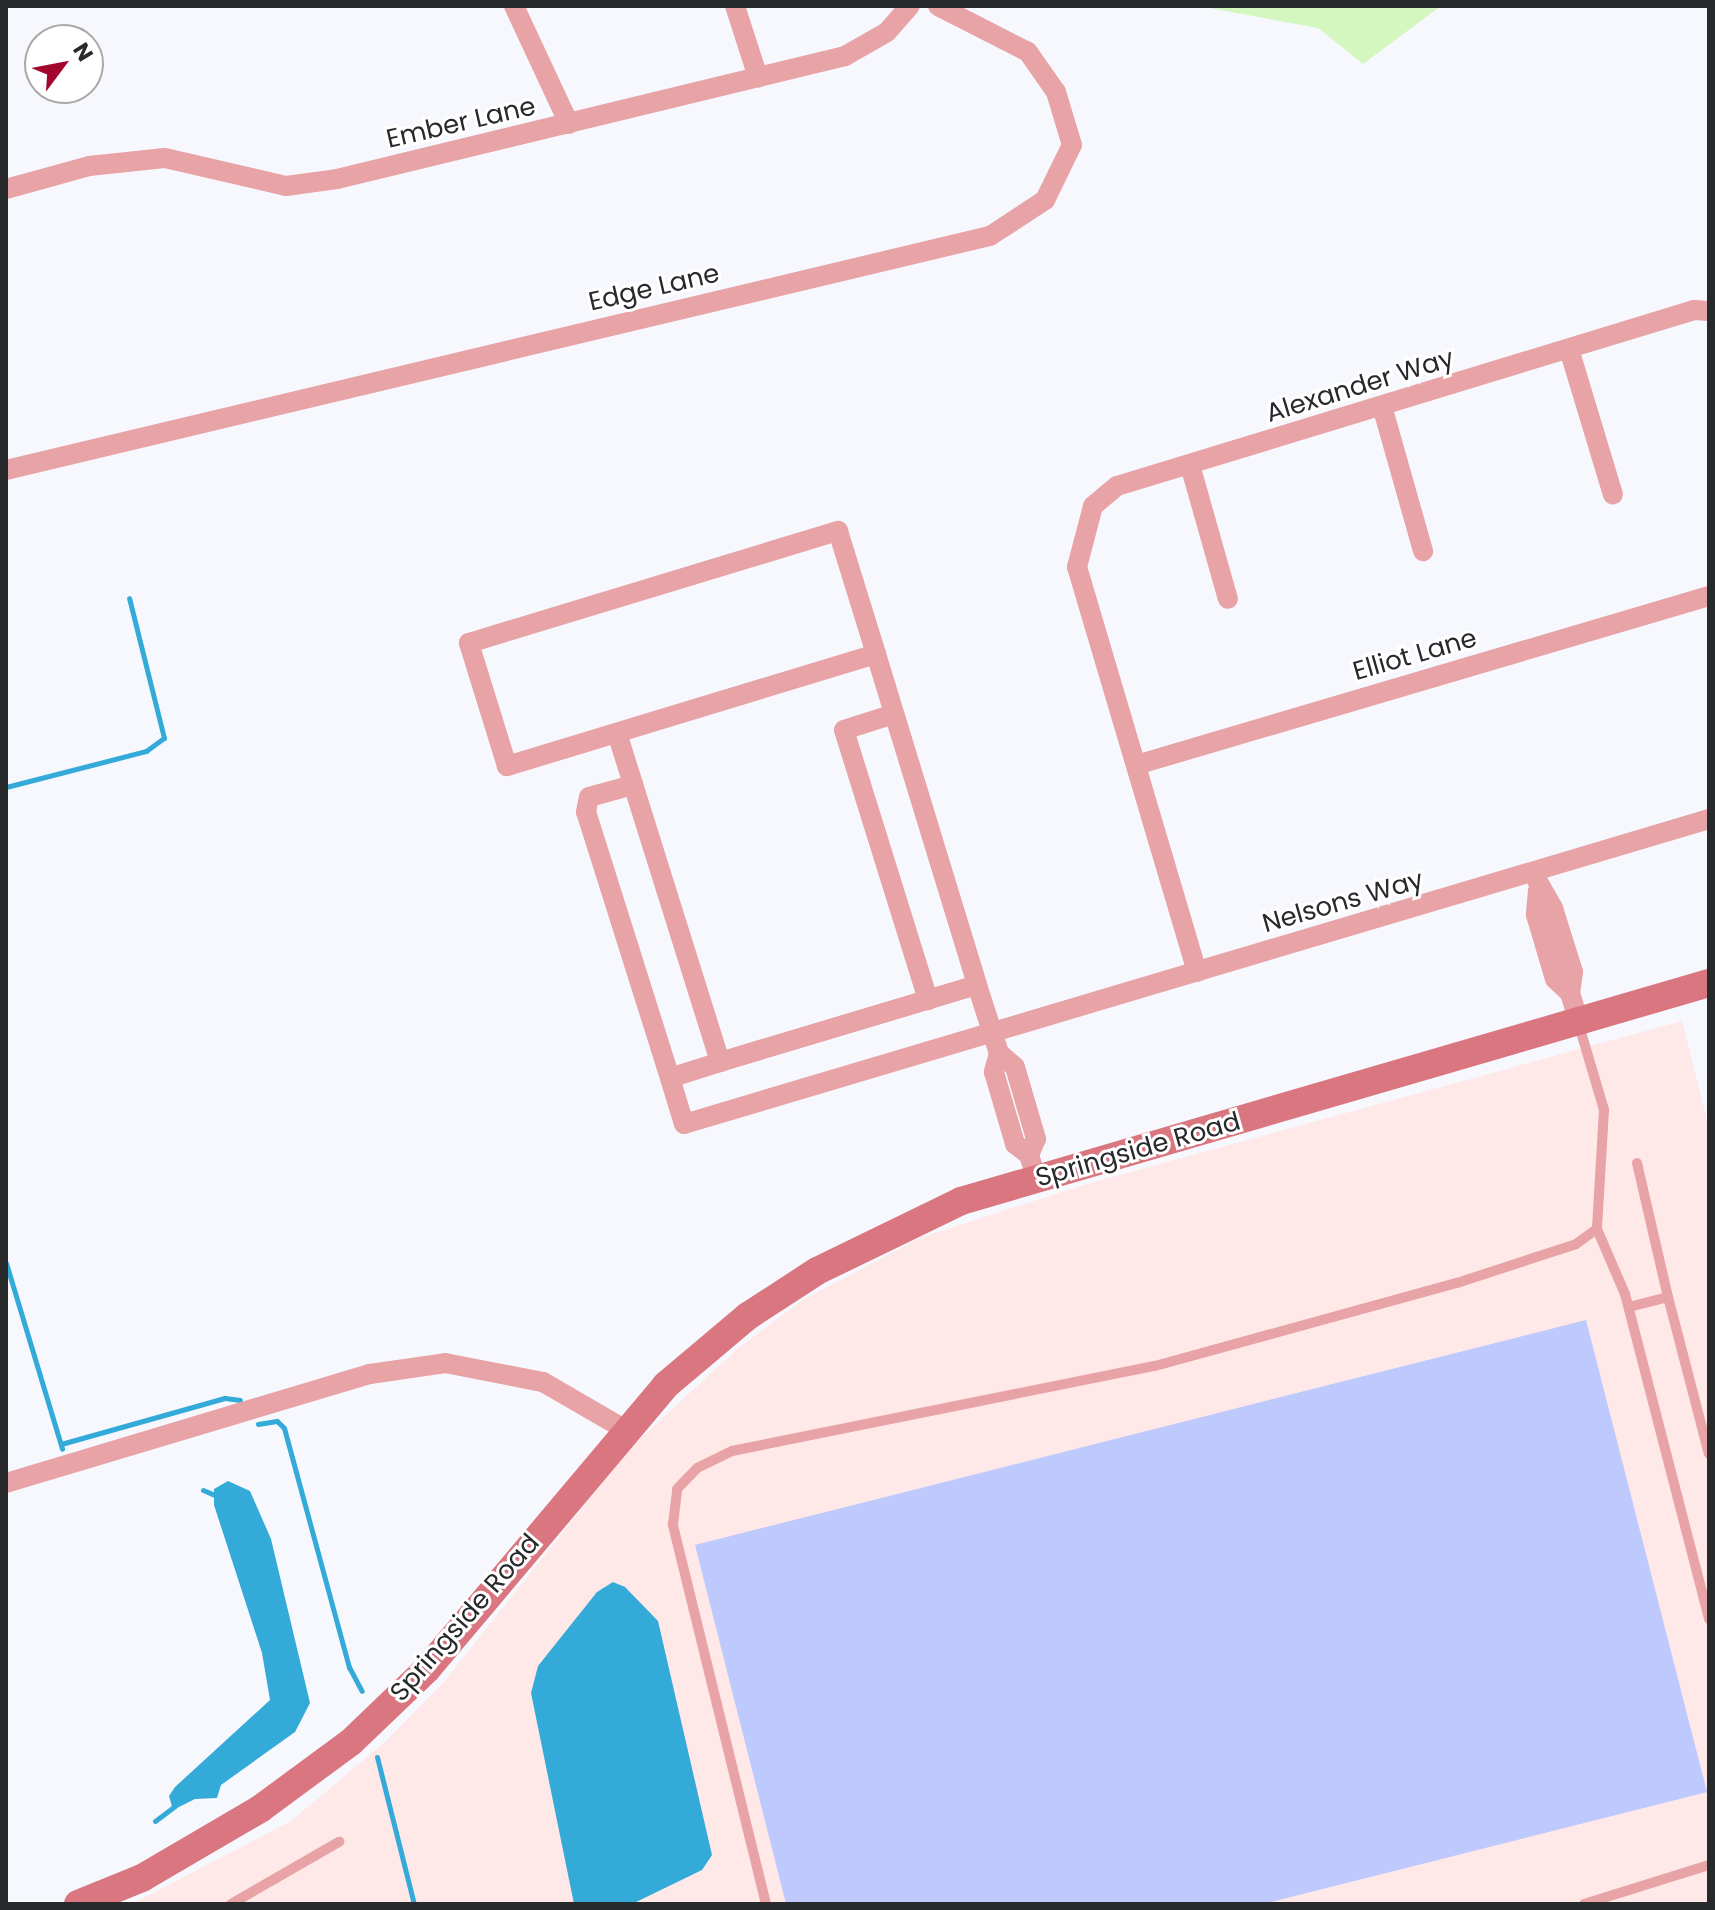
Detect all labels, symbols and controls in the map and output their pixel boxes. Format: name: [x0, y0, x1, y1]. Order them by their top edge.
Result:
north arrow: [24, 24, 104, 104]
text: N: [66, 37, 101, 67]
street label: Ember Lane: [383, 91, 539, 155]
street label: Edge Lane: [586, 258, 722, 318]
street label: Alexander Way: [1262, 343, 1458, 429]
street label: Elliot Lane: [1350, 622, 1480, 688]
street label: Nelsons Way: [1259, 864, 1427, 940]
street label: Springside Road: [1032, 1106, 1244, 1194]
street label: Springside Road: [384, 1528, 546, 1708]

